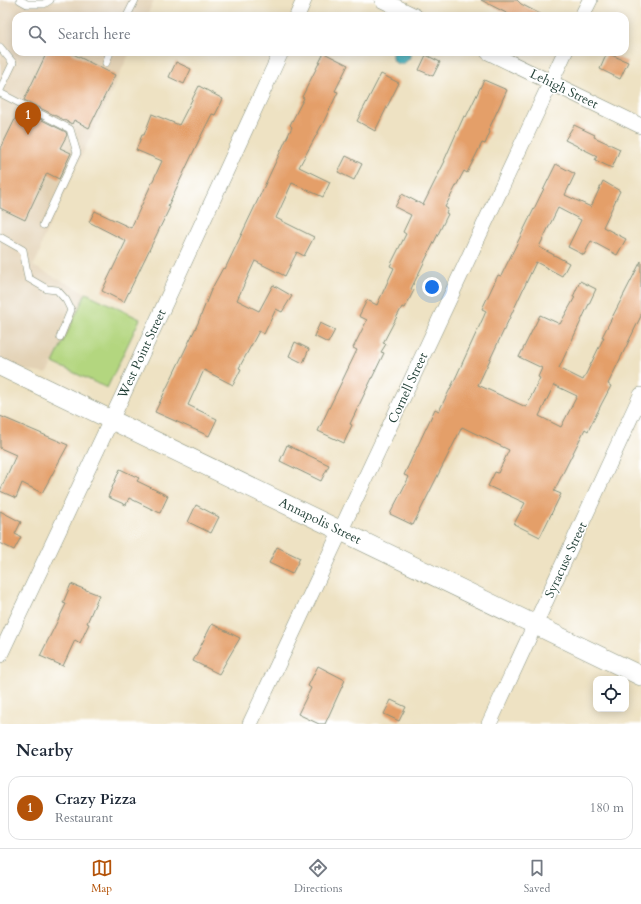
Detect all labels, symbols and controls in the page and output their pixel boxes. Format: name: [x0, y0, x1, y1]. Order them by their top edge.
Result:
search box: [12, 12, 629, 56]
icon: search: [26, 23, 48, 45]
text: Search here: [58, 24, 131, 44]
street label: Lehigh Street: [527, 65, 601, 113]
pin: 1: [15, 102, 41, 135]
your location: [422, 277, 442, 297]
street label: West Point Street: [113, 306, 171, 403]
street label: Cornell Street: [384, 350, 432, 426]
street label: Annapolis Street: [276, 493, 364, 549]
street label: Syracuse Street: [541, 519, 591, 601]
map controls: [593, 676, 629, 712]
button: locate: [593, 676, 629, 712]
text: Nearby: [16, 739, 73, 762]
text: Crazy Pizza: [55, 789, 136, 809]
text: 1: [27, 799, 33, 817]
text: 180 m: [590, 799, 624, 817]
text: Restaurant: [55, 809, 113, 827]
tab: Map: [91, 857, 113, 896]
tab: Directions: [294, 857, 342, 896]
tab: Saved: [524, 857, 550, 896]

